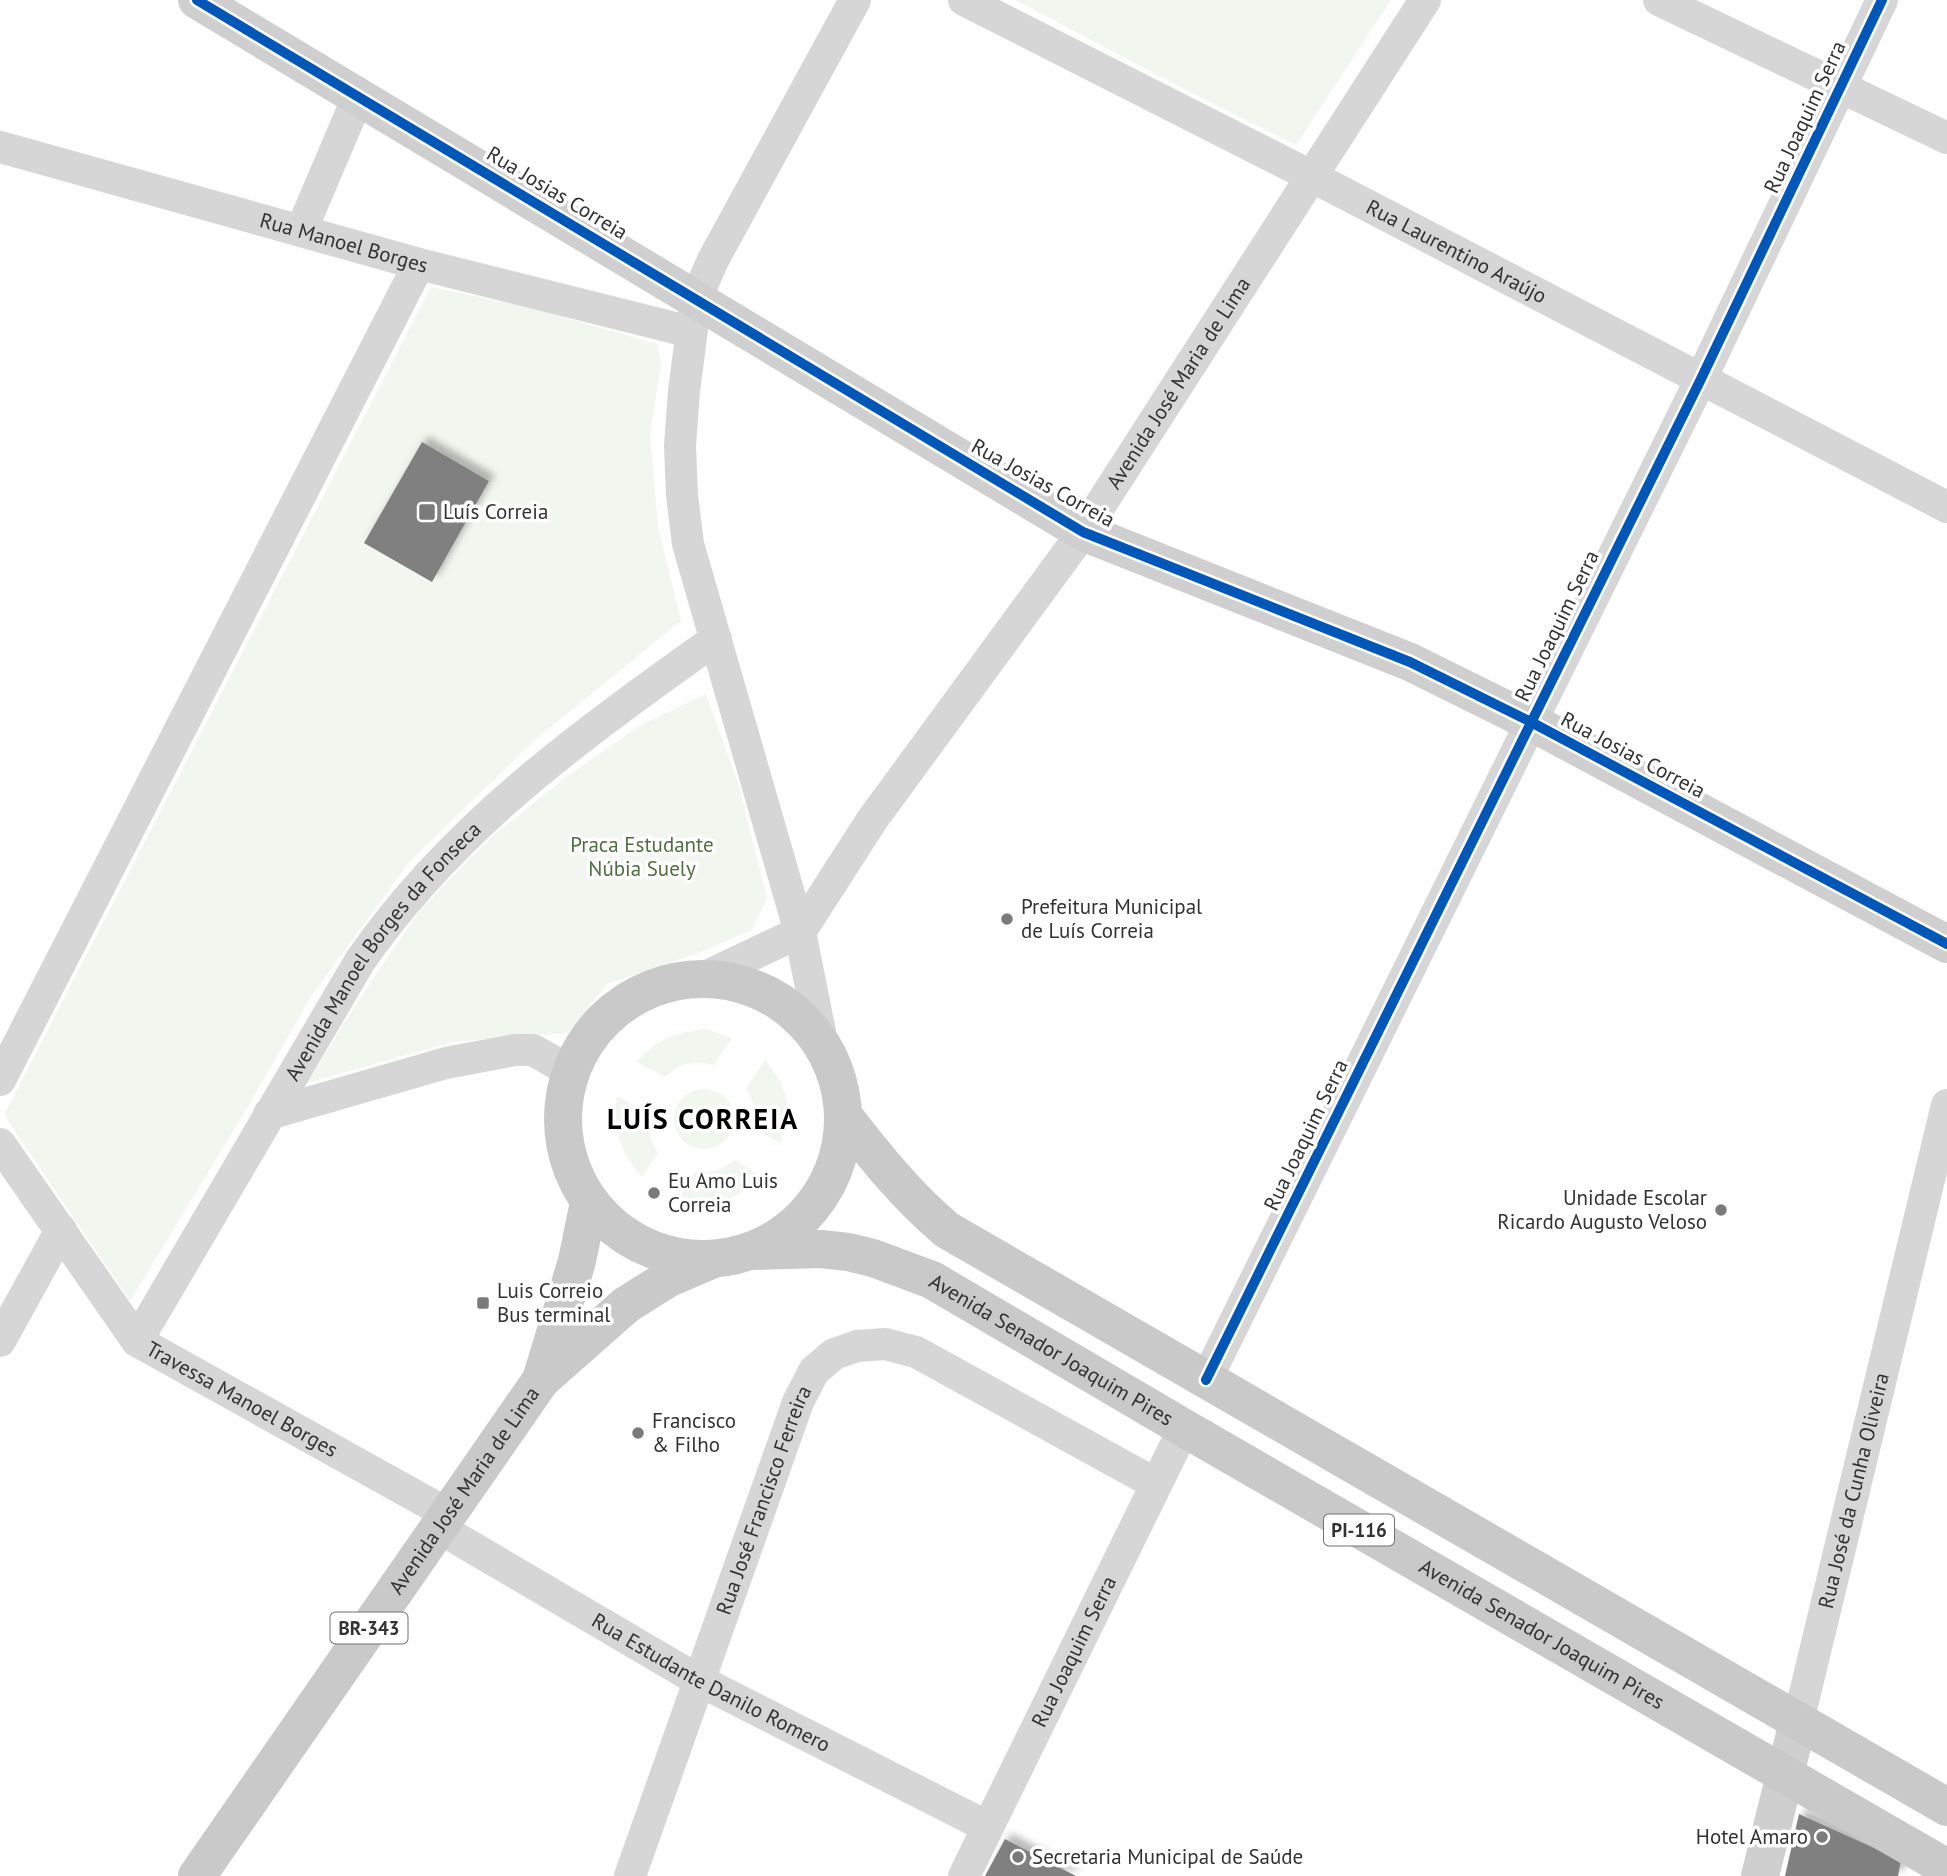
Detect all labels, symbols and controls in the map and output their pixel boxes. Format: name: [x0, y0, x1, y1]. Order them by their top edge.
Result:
street label: Rua Joaquim Serra: [1757, 36, 1852, 197]
street label: Rua Josias Correia: [482, 140, 633, 245]
street label: Rua Laurentino Araújo: [1362, 193, 1551, 309]
street label: Rua Manoel Borges: [257, 206, 431, 279]
street label: Avenida José Maria de Lima: [1100, 272, 1256, 494]
street label: Rua Josias Correia: [967, 432, 1120, 533]
place label: Luís Correia: [443, 498, 548, 525]
marker: Luís Correia: [417, 502, 437, 522]
street label: Rua Joaquim Serra: [1508, 546, 1605, 706]
street label: Rua Josias Correia: [1556, 705, 1710, 804]
street label: Avenida Manoel Borges da Fonseca: [279, 816, 486, 1085]
park label: Praca Estudante Núbia Suely: [570, 831, 714, 882]
place label: Prefeitura Municipal de Luís Correia: [1021, 893, 1202, 944]
marker: Prefeitura Municipal de Luís Correia: [999, 911, 1015, 927]
street label: Rua Joaquim Serra: [1257, 1055, 1354, 1215]
district label: LUÍS CORREIA: [607, 1100, 799, 1137]
place label: Eu Amo Luis Correia: [668, 1167, 778, 1218]
place label: Unidade Escolar Ricardo Augusto Veloso: [1497, 1184, 1707, 1235]
marker: Eu Amo Luis Correia: [646, 1185, 662, 1201]
marker: Unidade Escolar Ricardo Augusto Veloso: [1713, 1202, 1729, 1218]
street label: Avenida Senador Joaquim Pires: [924, 1267, 1178, 1432]
place label: Luis Correio Bus terminal: [497, 1277, 610, 1328]
marker: Luis Correio Bus terminal: [475, 1295, 491, 1311]
street label: Travessa Manoel Borges: [142, 1335, 343, 1463]
street label: Rua José da Cunha Oliveira: [1812, 1370, 1895, 1611]
street label: Avenida José Maria de Lima: [383, 1381, 545, 1599]
street label: Rua José Francisco Ferreira: [710, 1381, 817, 1618]
place label: Francisco & Filho: [652, 1407, 736, 1458]
marker: Francisco & Filho: [630, 1425, 646, 1441]
road number: PI-116: [1324, 1514, 1394, 1546]
street label: Avenida Senador Joaquim Pires: [1415, 1553, 1669, 1715]
street label: Rua Joaquim Serra: [1025, 1571, 1122, 1731]
street label: Rua Estudante Danilo Romero: [587, 1607, 835, 1758]
road number: BR-343: [330, 1612, 408, 1644]
place label: Hotel Amaro: [1696, 1823, 1808, 1850]
marker: Hotel Amaro: [1814, 1829, 1830, 1845]
place label: Secretaria Municipal de Saúde: [1032, 1843, 1303, 1870]
marker: Secretaria Municipal de Saúde: [1010, 1849, 1026, 1865]

